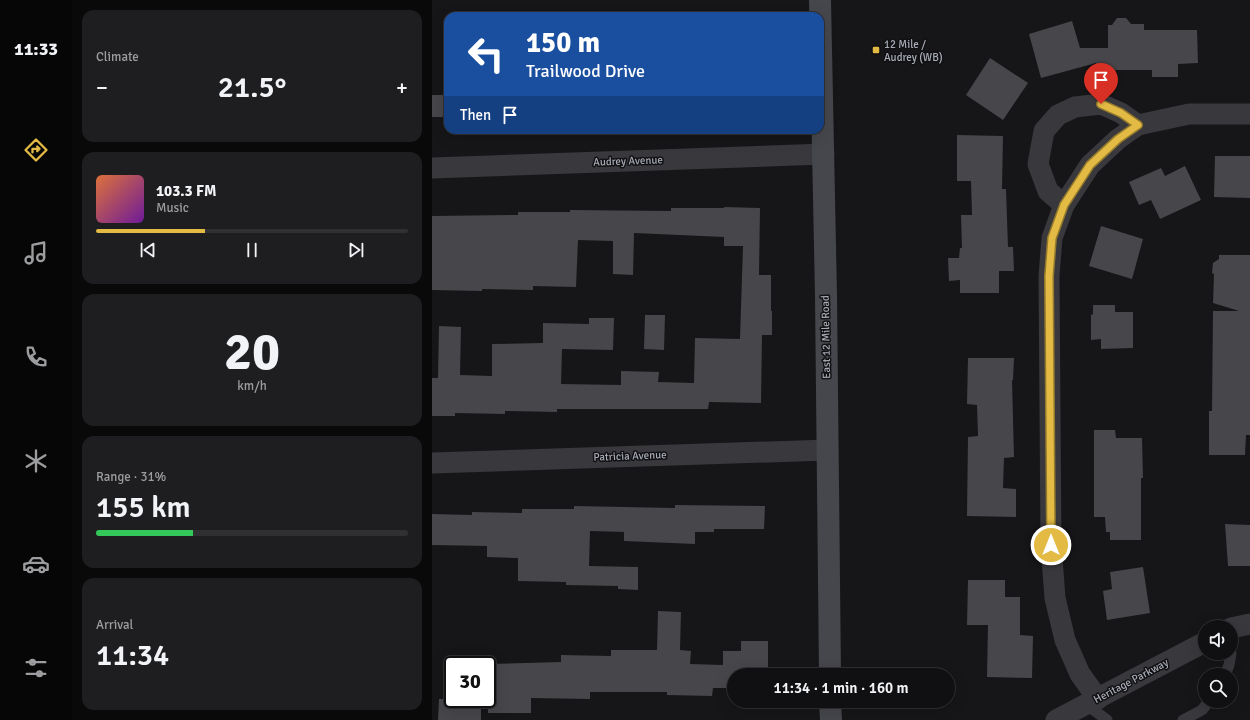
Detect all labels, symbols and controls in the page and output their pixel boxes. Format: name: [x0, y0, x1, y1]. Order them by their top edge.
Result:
text: 150 m: [526, 26, 600, 60]
icon: left: [460, 28, 512, 80]
text: 11:33: [14, 38, 58, 60]
place label: 12 Mile / Audrey (WB): [884, 38, 943, 64]
marker: 12 Mile / Audrey (WB): [871, 45, 881, 55]
text: Climate: [96, 49, 139, 65]
text: Trailwood Drive: [526, 60, 645, 82]
pin: [1084, 63, 1118, 104]
text: 21.5°: [218, 69, 286, 106]
icon: arrive: [1090, 69, 1112, 91]
text: −: [96, 74, 108, 101]
text: +: [396, 74, 408, 101]
icon: arrive: [499, 104, 521, 126]
text: Then: [460, 106, 491, 124]
icon: directions: [22, 136, 50, 164]
street label: Audrey Avenue: [593, 153, 663, 169]
text: 103.3 FM: [156, 182, 217, 200]
text: Music: [156, 200, 189, 216]
icon: music: [22, 239, 50, 267]
icon: previous: [137, 239, 159, 261]
icon: pause: [241, 239, 263, 261]
icon: next: [345, 239, 367, 261]
street label: East 12 Mile Road: [819, 295, 833, 379]
text: 20: [224, 320, 280, 384]
icon: phone: [22, 343, 50, 371]
text: km/h: [237, 378, 267, 394]
icon: climate: [22, 447, 50, 475]
street label: Patricia Avenue: [593, 448, 667, 464]
text: Range · 31%: [96, 469, 166, 485]
text: 155 km: [96, 489, 191, 526]
position arrow: [1030, 524, 1072, 566]
icon: car: [22, 550, 50, 578]
text: Arrival: [96, 617, 133, 633]
map controls: [1198, 620, 1238, 708]
button: sound: [1198, 620, 1238, 660]
text: 11:34: [96, 637, 169, 674]
icon: filters: [22, 654, 50, 682]
street label: Heritage Parkway: [1091, 655, 1171, 706]
speed limit sign: 30: [444, 656, 496, 708]
button: search: [1198, 668, 1238, 708]
text: 11:34 · 1 min · 160 m: [774, 679, 908, 697]

